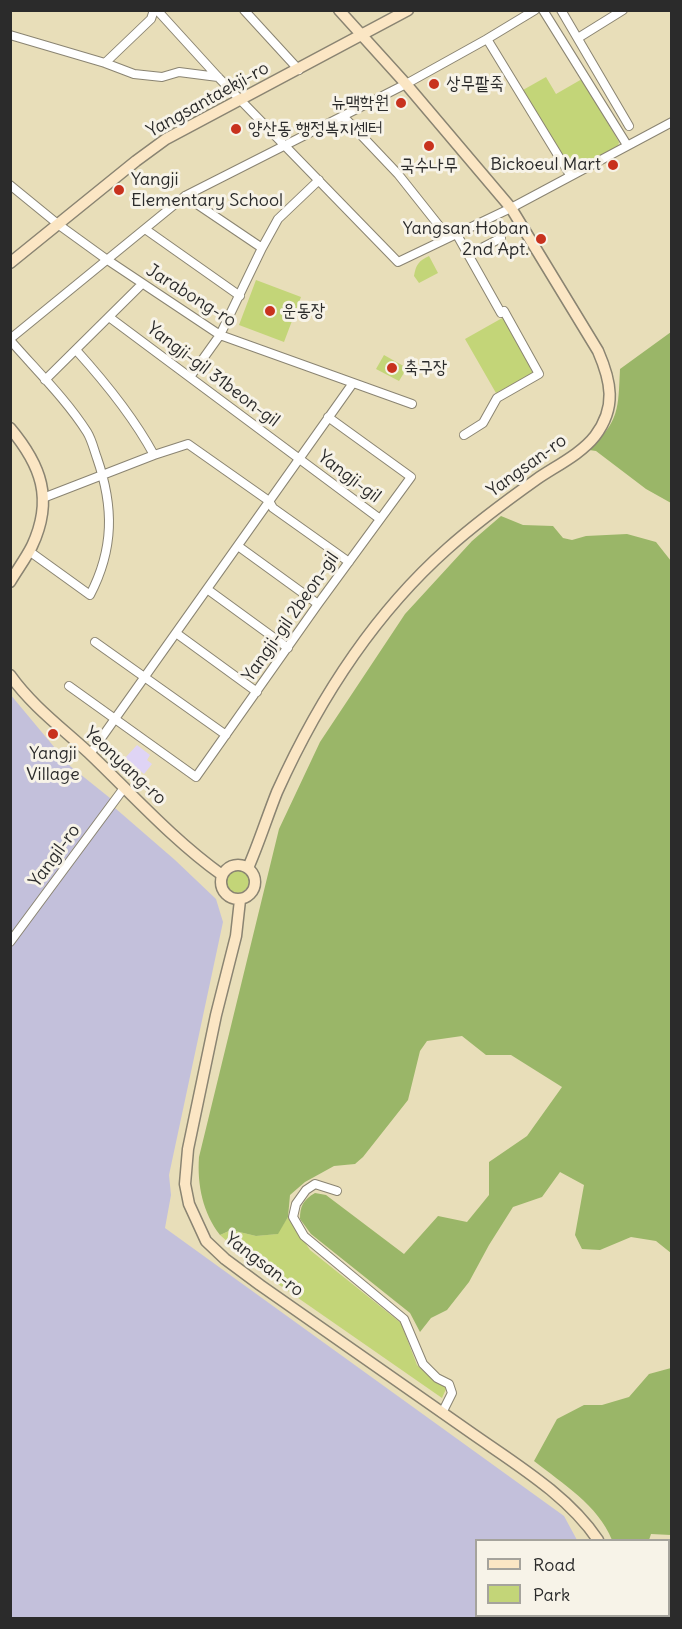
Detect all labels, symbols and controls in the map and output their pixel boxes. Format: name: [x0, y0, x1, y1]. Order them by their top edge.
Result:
street label: Yangsantaekji-ro: [143, 58, 273, 142]
place label: 상무팥죽: [446, 73, 504, 95]
marker: 상무팥죽: [427, 77, 441, 91]
place label: 뉴맥학원: [331, 92, 389, 114]
marker: 뉴맥학원: [394, 96, 408, 110]
place label: 양산동 행정복지센터: [248, 118, 383, 140]
marker: 양산동 행정복지센터: [229, 122, 243, 136]
marker: 국수나무: [422, 139, 436, 153]
place label: Bickoeul Mart: [490, 154, 601, 176]
place label: 국수나무: [400, 155, 458, 177]
marker: Bickoeul Mart: [606, 158, 620, 172]
place label: Yangji Elementary School: [131, 169, 283, 212]
marker: Yangji Elementary School: [112, 183, 126, 197]
place label: Yangsan Hoban 2nd Apt.: [403, 218, 529, 260]
marker: Yangsan Hoban 2nd Apt.: [534, 232, 548, 246]
street label: Jarabong-ro: [142, 260, 240, 332]
place label: 운동장: [282, 300, 325, 322]
marker: 운동장: [263, 304, 277, 318]
street label: Yangji-gil 31beon-gil: [142, 318, 284, 432]
place label: 축구장: [404, 357, 447, 379]
marker: 축구장: [385, 361, 399, 375]
street label: Yangsan-ro: [483, 430, 571, 502]
street label: Yangji-gil: [313, 446, 385, 508]
street label: Yangji-gil 2beon-gil: [238, 548, 344, 686]
street label: Yeonyang-ro: [79, 722, 171, 810]
marker: Yangji Village: [46, 727, 60, 741]
place label: Yangji Village: [26, 743, 80, 786]
street label: Yangil-ro: [25, 820, 85, 892]
street label: Yangsan-ro: [220, 1228, 308, 1302]
legend: [475, 1539, 670, 1617]
text: Road: [533, 1553, 575, 1576]
text: Park: [533, 1583, 570, 1606]

